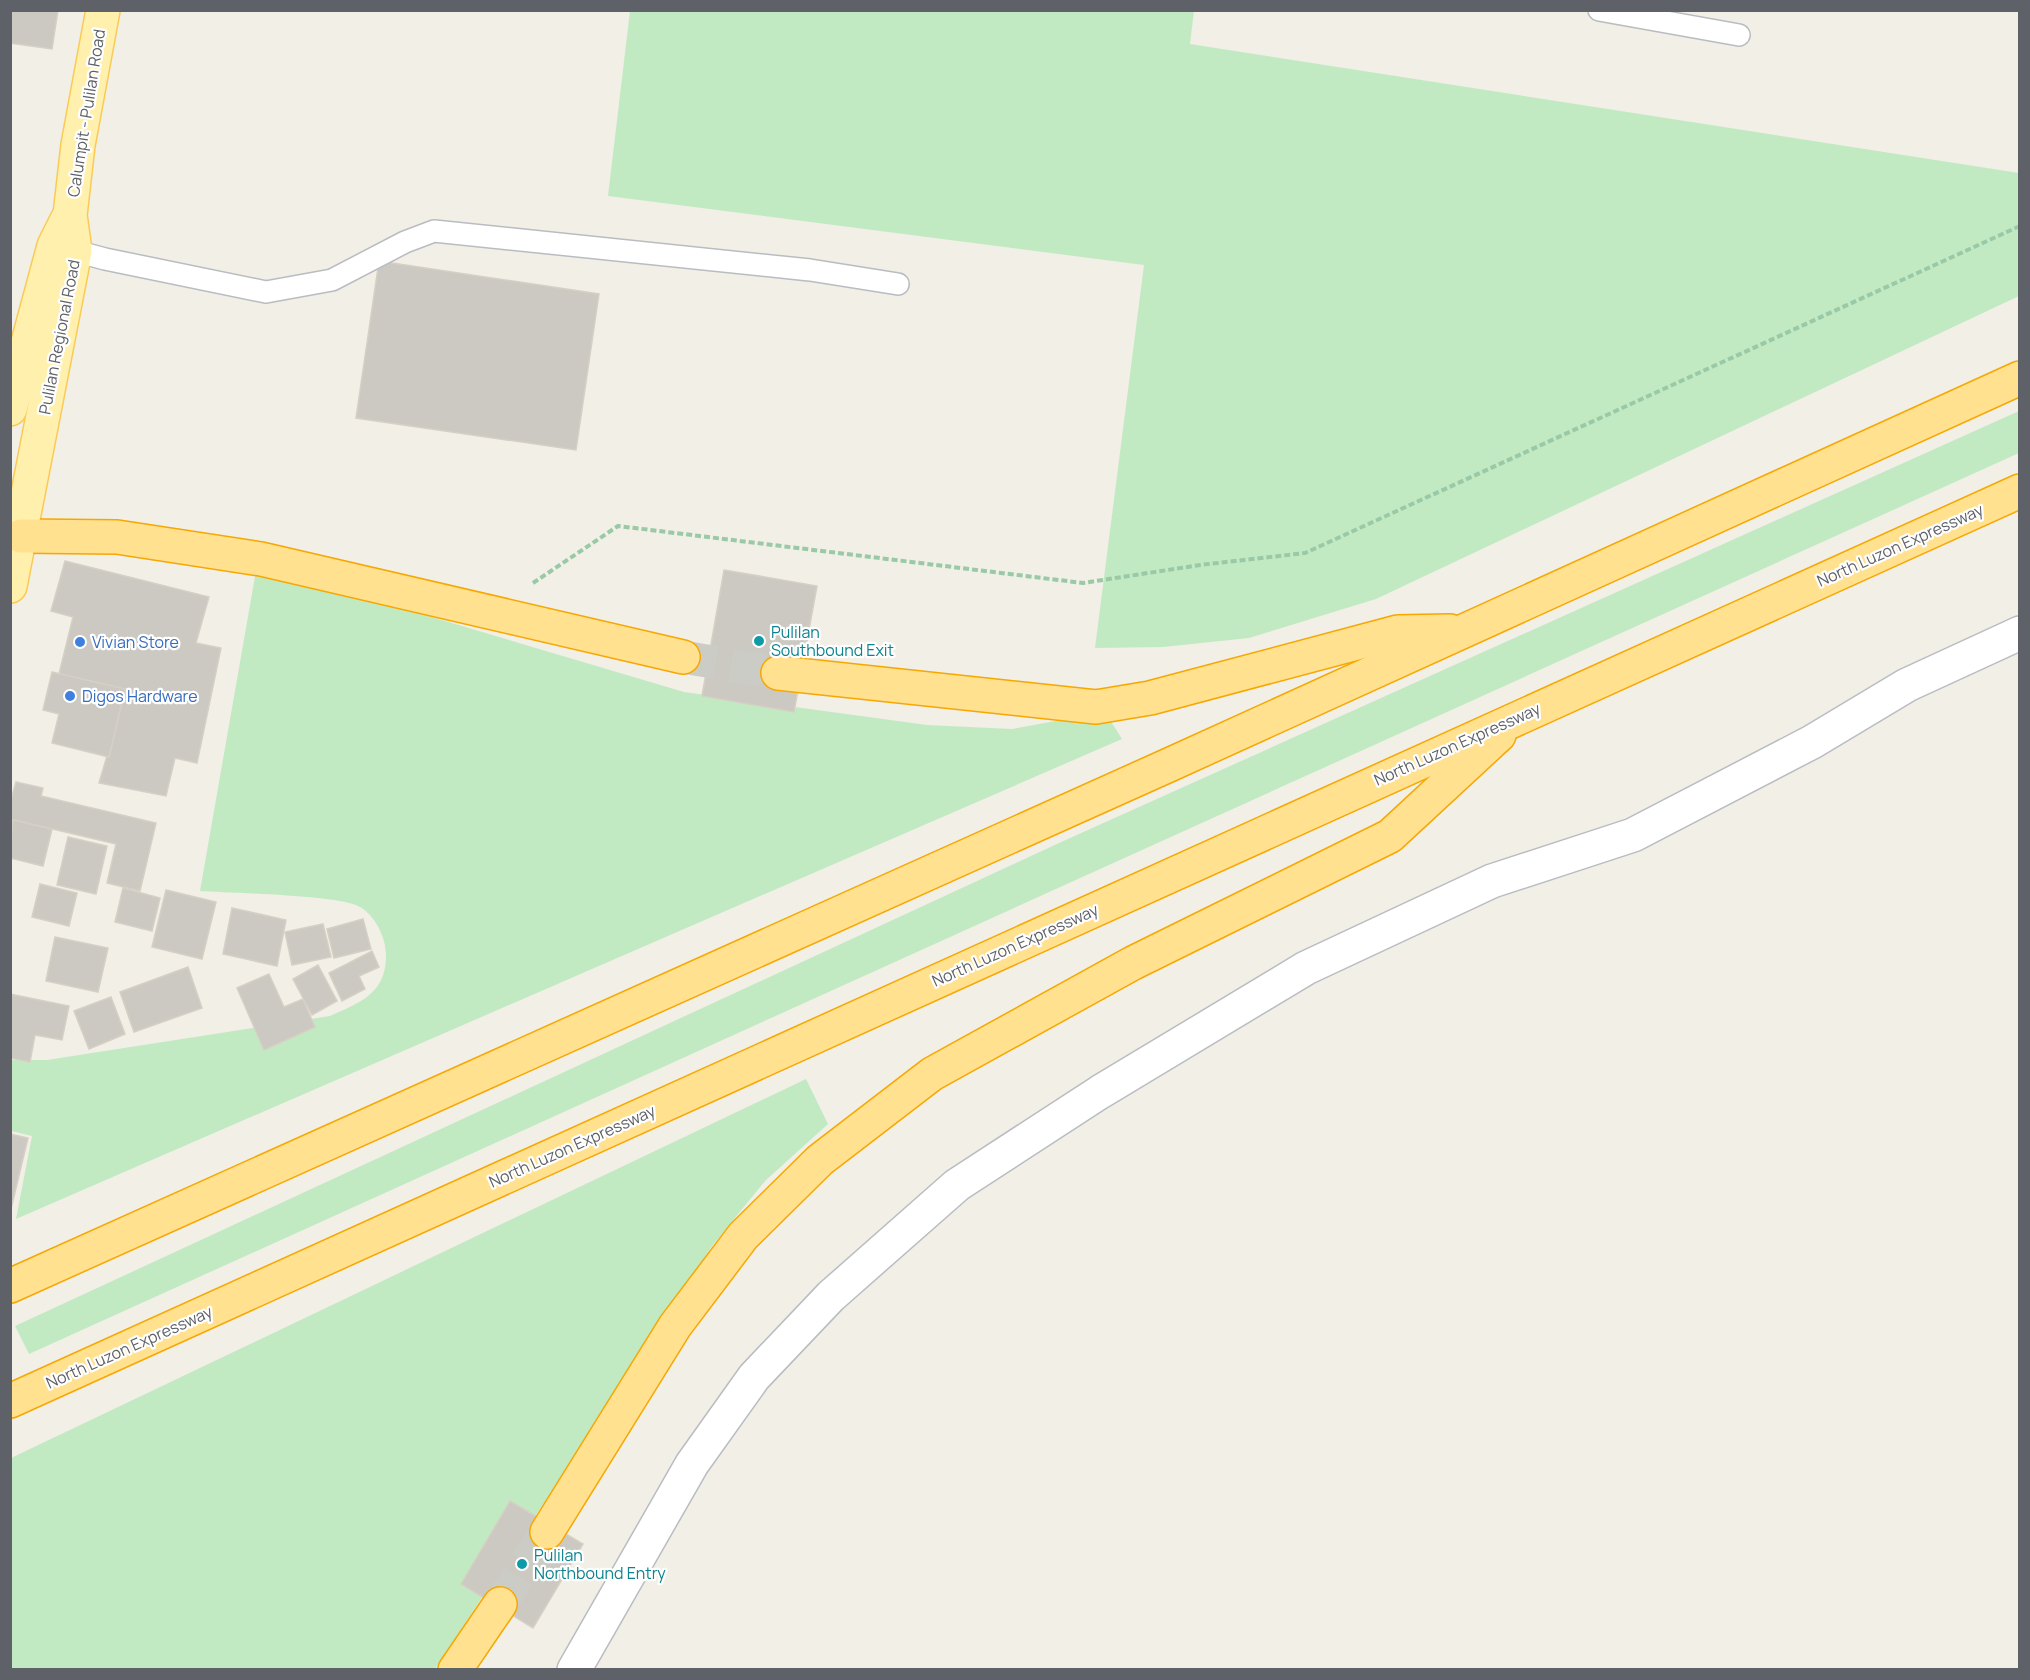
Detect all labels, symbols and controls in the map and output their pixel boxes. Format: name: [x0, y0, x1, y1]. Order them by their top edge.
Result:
street label: Calumpit - Pulilan Road: [62, 27, 110, 199]
street label: Pulilan Regional Road: [33, 258, 85, 416]
street label: North Luzon Expressway: [1813, 498, 1987, 592]
place label: Pulilan Southbound Exit: [771, 621, 894, 661]
place label: Vivian Store: [92, 631, 179, 653]
marker: Pulilan Southbound Exit: [752, 634, 766, 648]
marker: Vivian Store: [73, 635, 87, 649]
place label: Digos Hardware: [82, 685, 198, 707]
marker: Digos Hardware: [63, 689, 77, 703]
street label: North Luzon Expressway: [1370, 697, 1544, 791]
street label: North Luzon Expressway: [928, 898, 1102, 992]
street label: North Luzon Expressway: [485, 1099, 659, 1193]
street label: North Luzon Expressway: [42, 1300, 216, 1394]
place label: Pulilan Northbound Entry: [534, 1544, 666, 1584]
marker: Pulilan Northbound Entry: [515, 1557, 529, 1571]

